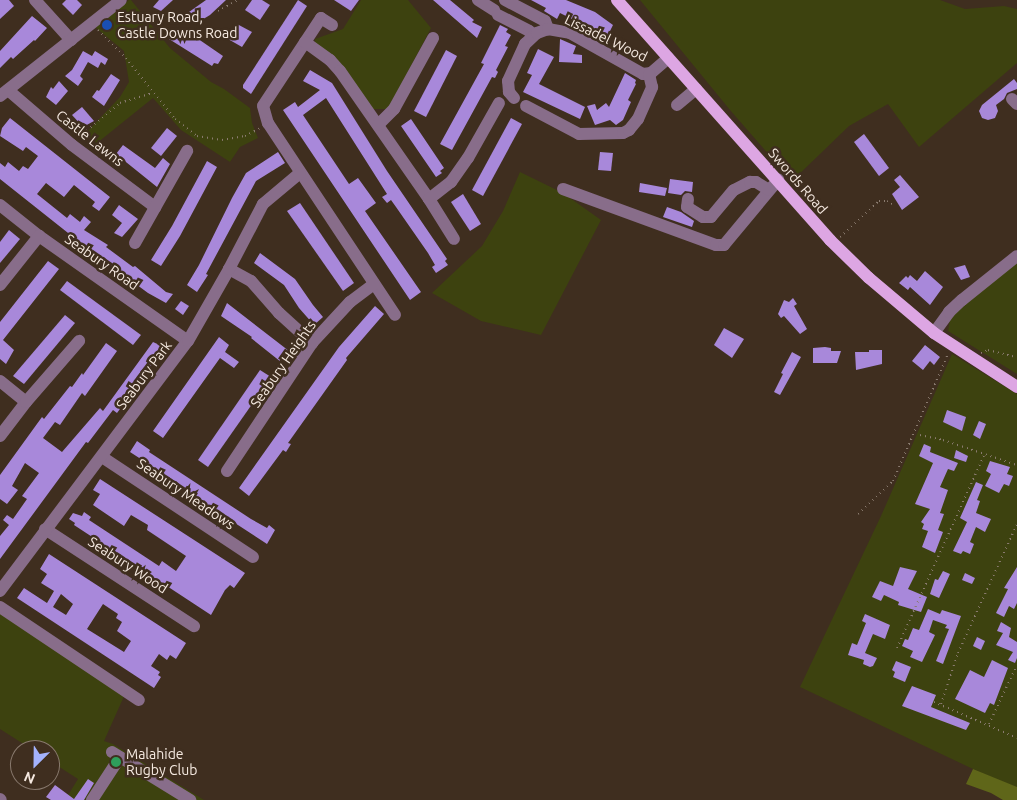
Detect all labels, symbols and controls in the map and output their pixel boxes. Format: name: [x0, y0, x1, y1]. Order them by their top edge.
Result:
place label: Estuary Road, Castle Downs Road: [117, 9, 237, 41]
street label: Lissadel Wood: [562, 11, 650, 65]
marker: Estuary Road, Castle Downs Road: [101, 19, 113, 31]
street label: Castle Lawns: [53, 106, 127, 170]
street label: Swords Road: [765, 145, 831, 217]
street label: Seabury Road: [62, 230, 142, 294]
street label: Seabury Heights: [247, 317, 319, 411]
street label: Seabury Park: [113, 337, 175, 413]
street label: Seabury Meadows: [134, 455, 238, 533]
street label: Seabury Wood: [85, 533, 171, 597]
north arrow: [10, 740, 60, 790]
place label: Malahide Rugby Club: [126, 746, 197, 779]
marker: Malahide Rugby Club: [110, 756, 122, 768]
text: N: [22, 768, 37, 787]

